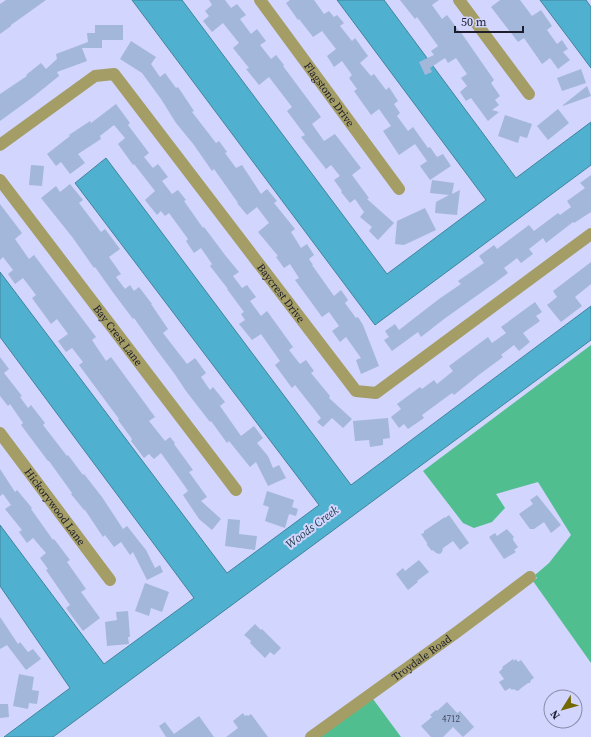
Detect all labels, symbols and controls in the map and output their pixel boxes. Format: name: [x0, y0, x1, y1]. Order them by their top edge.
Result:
scale bar: [455, 8, 523, 34]
text: 50 m: [461, 14, 487, 30]
street label: Flagstone Drive: [301, 59, 358, 130]
street label: Baycrest Drive: [254, 260, 309, 326]
street label: Bay Crest Lane: [90, 302, 146, 369]
street label: Hickorywood Lane: [21, 465, 89, 549]
water label: Woods Creek: [282, 502, 342, 552]
street label: Troydale Road: [388, 631, 455, 684]
north arrow: [543, 689, 583, 729]
text: N: [547, 707, 564, 722]
house number: 4712: [442, 713, 460, 725]

